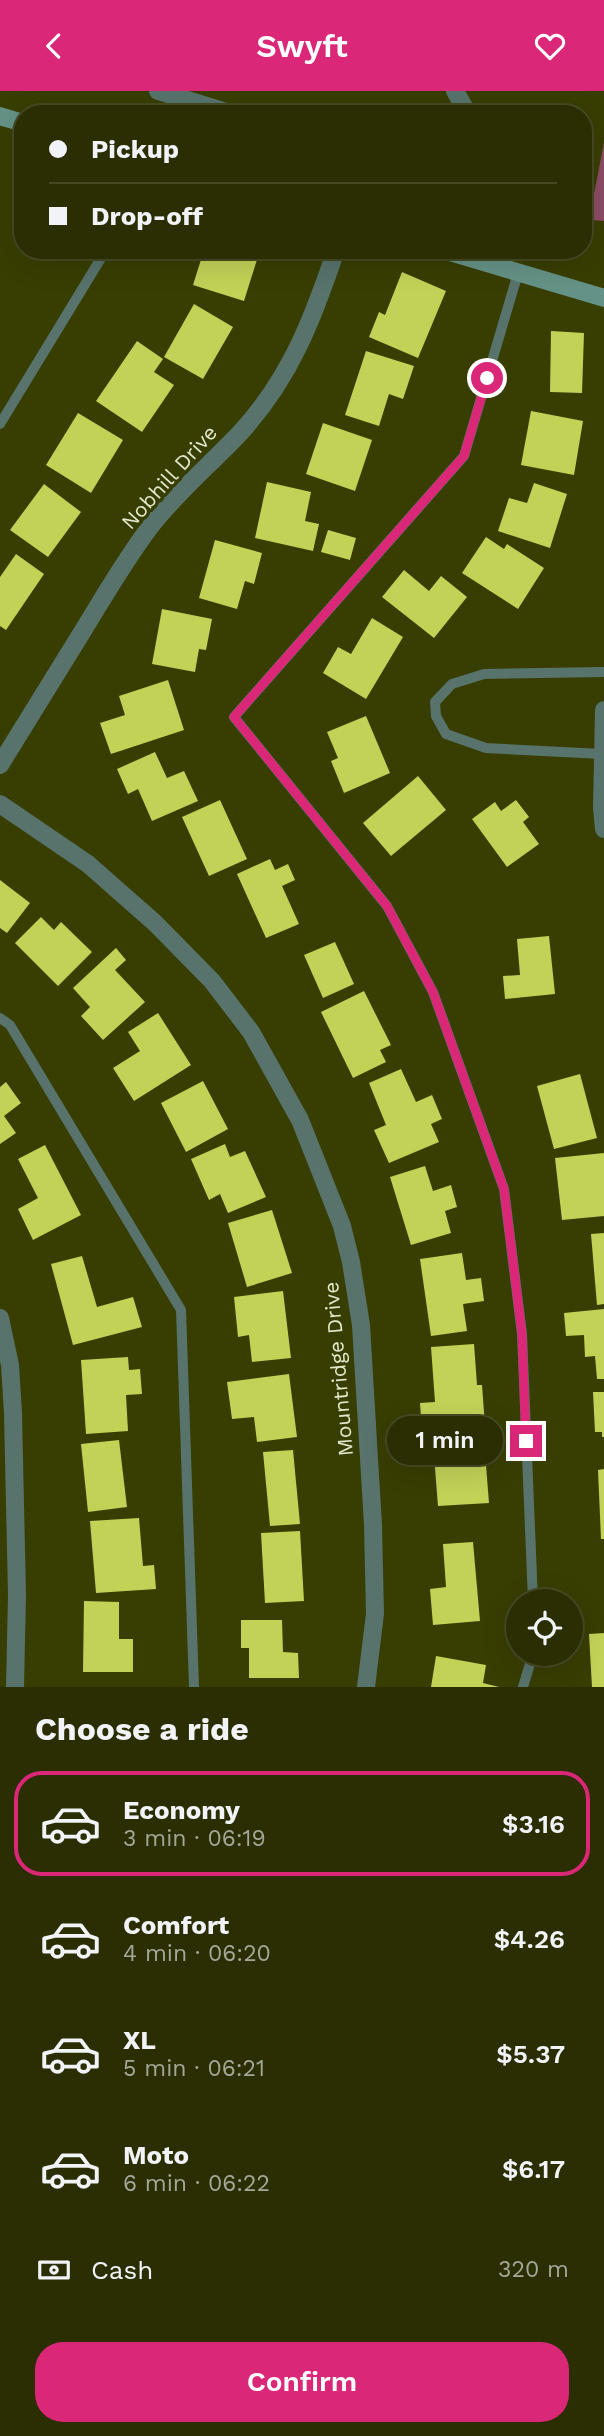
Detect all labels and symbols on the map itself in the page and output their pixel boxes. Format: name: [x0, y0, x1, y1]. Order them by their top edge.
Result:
route start: [471, 362, 503, 394]
street label: Nobhill Drive: [116, 420, 222, 534]
street label: Mountridge Drive: [318, 1281, 358, 1457]
callout: 1 min: [386, 1417, 502, 1465]
route end: [510, 1425, 542, 1457]

